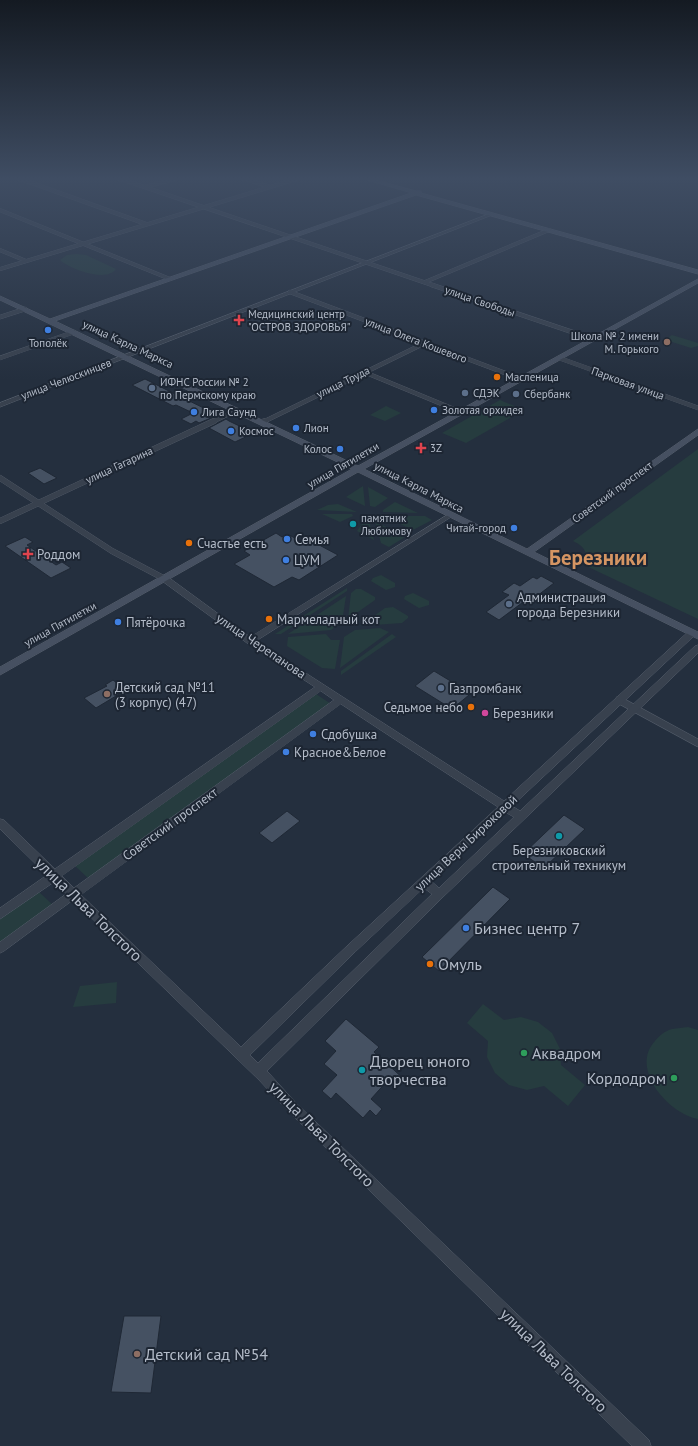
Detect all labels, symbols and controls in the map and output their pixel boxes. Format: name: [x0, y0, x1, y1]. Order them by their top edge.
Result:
street label: улица Свободы: [443, 282, 517, 320]
place label: Медицинский центр "ОСТРОВ ЗДОРОВЬЯ": [248, 307, 351, 334]
marker: Медицинский центр "ОСТРОВ ЗДОРОВЬЯ": [233, 314, 245, 326]
street label: улица Олега Кошевого: [363, 314, 469, 366]
street label: улица Карла Маркса: [80, 317, 176, 371]
marker: Тополёк: [43, 325, 53, 335]
place label: Школа № 2 имени М. Горького: [571, 329, 659, 356]
place label: Тополёк: [29, 336, 68, 350]
marker: Школа № 2 имени М. Горького: [662, 337, 672, 347]
street label: улица Челюскинцев: [19, 355, 113, 403]
street label: улица Труда: [314, 363, 372, 401]
street label: Парковая улица: [590, 363, 666, 403]
place label: Масленица: [505, 370, 559, 384]
marker: Масленица: [492, 372, 502, 382]
place label: ИФНС России № 2 по Пермскому краю: [160, 375, 256, 402]
marker: ИФНС России № 2 по Пермскому краю: [147, 383, 157, 393]
place label: СДЭК: [473, 386, 500, 400]
place label: Сбербанк: [524, 387, 571, 401]
marker: СДЭК: [460, 388, 470, 398]
marker: Сбербанк: [511, 389, 521, 399]
place label: Золотая орхидея: [442, 403, 523, 417]
place label: Лига Саунд: [201, 405, 256, 419]
marker: Золотая орхидея: [429, 405, 439, 415]
marker: Лига Саунд: [189, 407, 199, 417]
place label: Лион: [303, 421, 329, 435]
marker: Лион: [291, 423, 301, 433]
place label: Космос: [239, 424, 274, 438]
marker: Космос: [226, 426, 236, 436]
street label: улица Пятилетки: [305, 439, 381, 491]
place label: 3Z: [430, 441, 442, 455]
place label: Колос: [304, 442, 332, 456]
marker: 3Z: [415, 442, 427, 454]
street label: улица Гагарина: [83, 443, 155, 487]
marker: Колос: [335, 444, 345, 454]
street label: улица Карла Маркса: [372, 458, 466, 516]
street label: Советский проспект: [569, 458, 655, 526]
place label: памятник Любимову: [360, 511, 412, 538]
marker: памятник Любимову: [348, 519, 358, 529]
place label: Читай-город: [446, 521, 506, 535]
marker: Читай-город: [509, 523, 519, 533]
place label: Семья: [295, 531, 329, 548]
marker: Семья: [282, 534, 292, 544]
place label: Счастье есть: [197, 535, 267, 552]
marker: Счастье есть: [184, 538, 194, 548]
district label: Березники: [549, 544, 647, 571]
place label: Роддом: [37, 546, 81, 563]
marker: Роддом: [22, 548, 34, 560]
place label: ЦУМ: [294, 552, 320, 569]
marker: ЦУМ: [281, 555, 291, 565]
place label: Администрация города Березники: [517, 589, 620, 621]
street label: улица Пятилетки: [21, 598, 99, 650]
marker: Администрация города Березники: [504, 599, 514, 609]
street label: улица Черепанова: [213, 610, 309, 682]
place label: Мармеладный кот: [277, 611, 380, 628]
place label: Пятёрочка: [126, 614, 185, 631]
marker: Мармеладный кот: [264, 614, 274, 624]
marker: Пятёрочка: [113, 617, 123, 627]
place label: Детский сад №11 (3 корпус) (47): [115, 679, 215, 711]
place label: Газпромбанк: [449, 680, 522, 697]
marker: Газпромбанк: [436, 683, 446, 693]
marker: Детский сад №11 (3 корпус) (47): [102, 689, 112, 699]
place label: Седьмое небо: [384, 699, 463, 716]
marker: Седьмое небо: [466, 702, 476, 712]
place label: Березники: [493, 705, 554, 722]
marker: Березники: [480, 708, 490, 718]
place label: Сдобушка: [321, 726, 377, 743]
marker: Сдобушка: [308, 729, 318, 739]
place label: Красное&Белое: [294, 744, 386, 761]
marker: Красное&Белое: [281, 747, 291, 757]
street label: Советский проспект: [119, 783, 222, 864]
street label: улица Веры Бирюковой: [411, 791, 521, 895]
marker: Березниковский строительный техникум: [554, 831, 564, 841]
place label: Березниковский строительный техникум: [492, 842, 626, 874]
street label: улица Льва Толстого: [31, 853, 147, 965]
place label: Бизнес центр 7: [474, 918, 580, 938]
marker: Бизнес центр 7: [461, 923, 471, 933]
place label: Омуль: [438, 954, 482, 974]
marker: Омуль: [425, 959, 435, 969]
place label: Аквадром: [532, 1043, 601, 1063]
marker: Аквадром: [519, 1048, 529, 1058]
place label: Дворец юного творчества: [370, 1051, 470, 1089]
marker: Дворец юного творчества: [357, 1065, 367, 1075]
place label: Кордодром: [587, 1068, 666, 1088]
marker: Кордодром: [669, 1073, 679, 1083]
street label: улица Льва Толстого: [265, 1077, 379, 1191]
street label: улица Льва Толстого: [496, 1304, 612, 1416]
place label: Детский сад №54: [145, 1344, 268, 1364]
marker: Детский сад №54: [132, 1349, 142, 1359]

